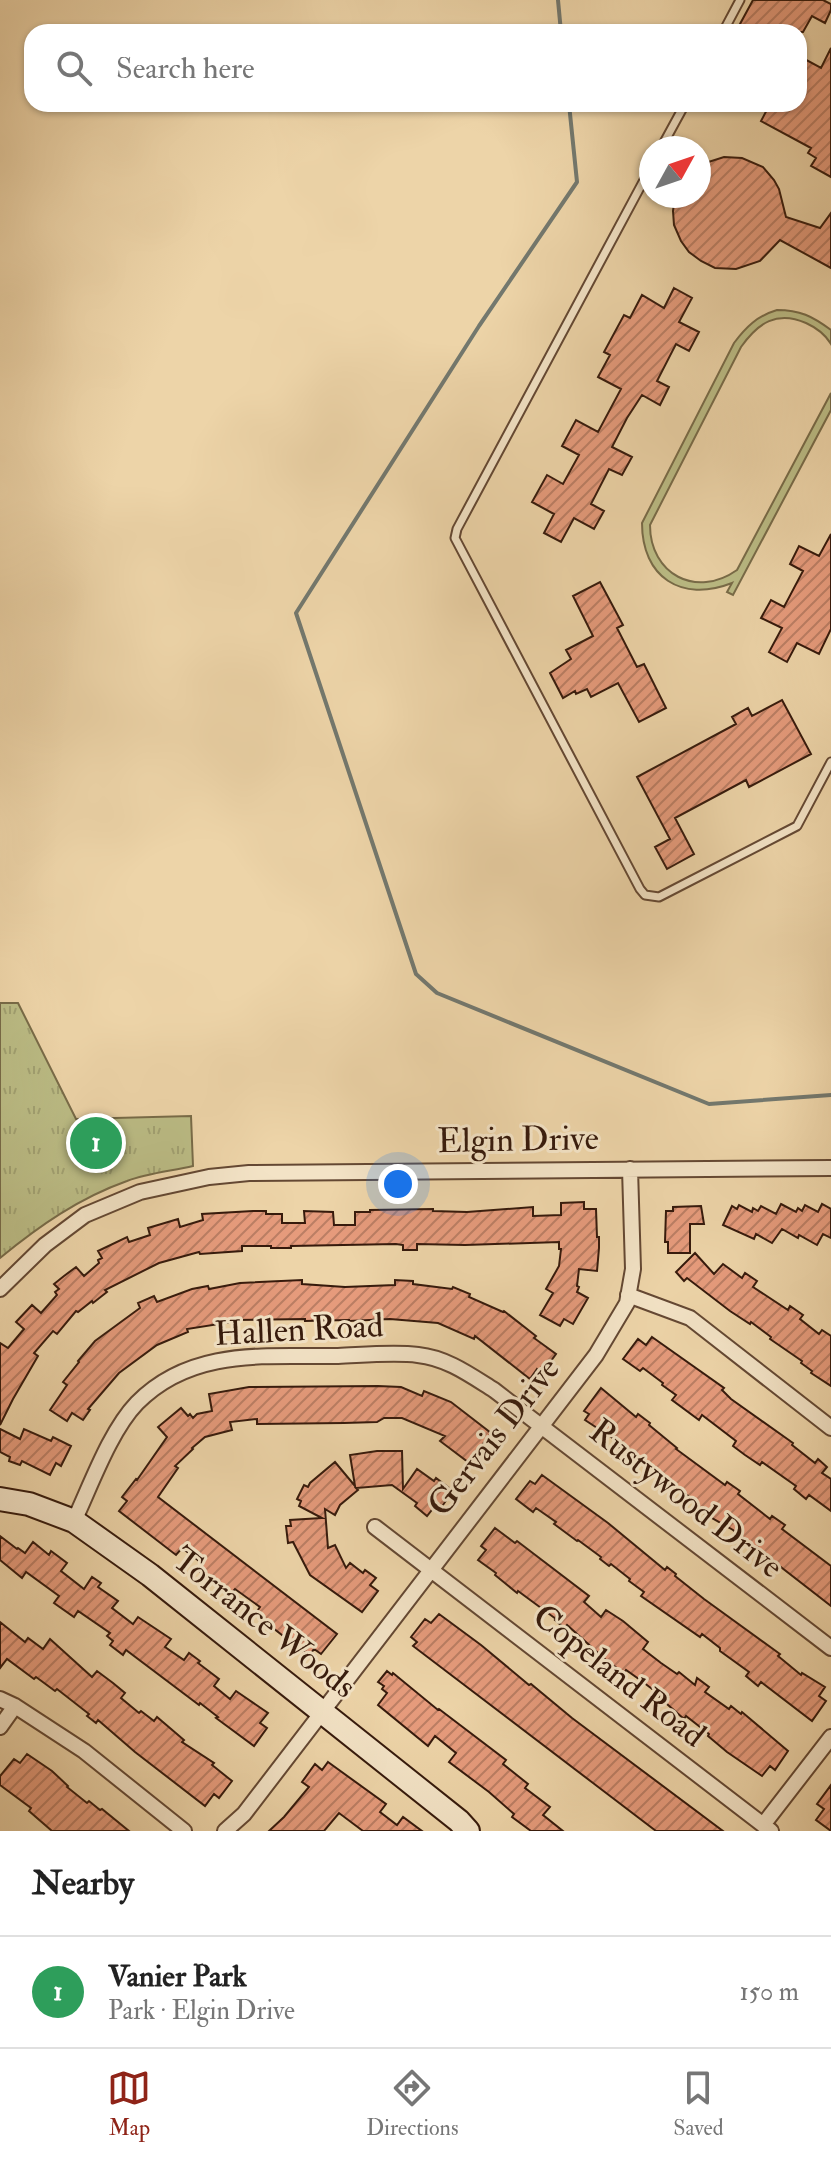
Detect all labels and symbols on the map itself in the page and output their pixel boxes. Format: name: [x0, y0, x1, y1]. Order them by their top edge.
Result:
north arrow: [639, 136, 711, 208]
pin: 1: [70, 1113, 122, 1173]
street label: Elgin Drive: [437, 1117, 599, 1163]
your location: [378, 1164, 418, 1204]
street label: Hallen Road: [213, 1304, 385, 1356]
street label: Gervais Drive: [419, 1349, 569, 1525]
street label: Rustywood Drive: [580, 1410, 792, 1588]
street label: Torrance Woods: [163, 1538, 365, 1708]
street label: Copeland Road: [524, 1595, 714, 1757]

